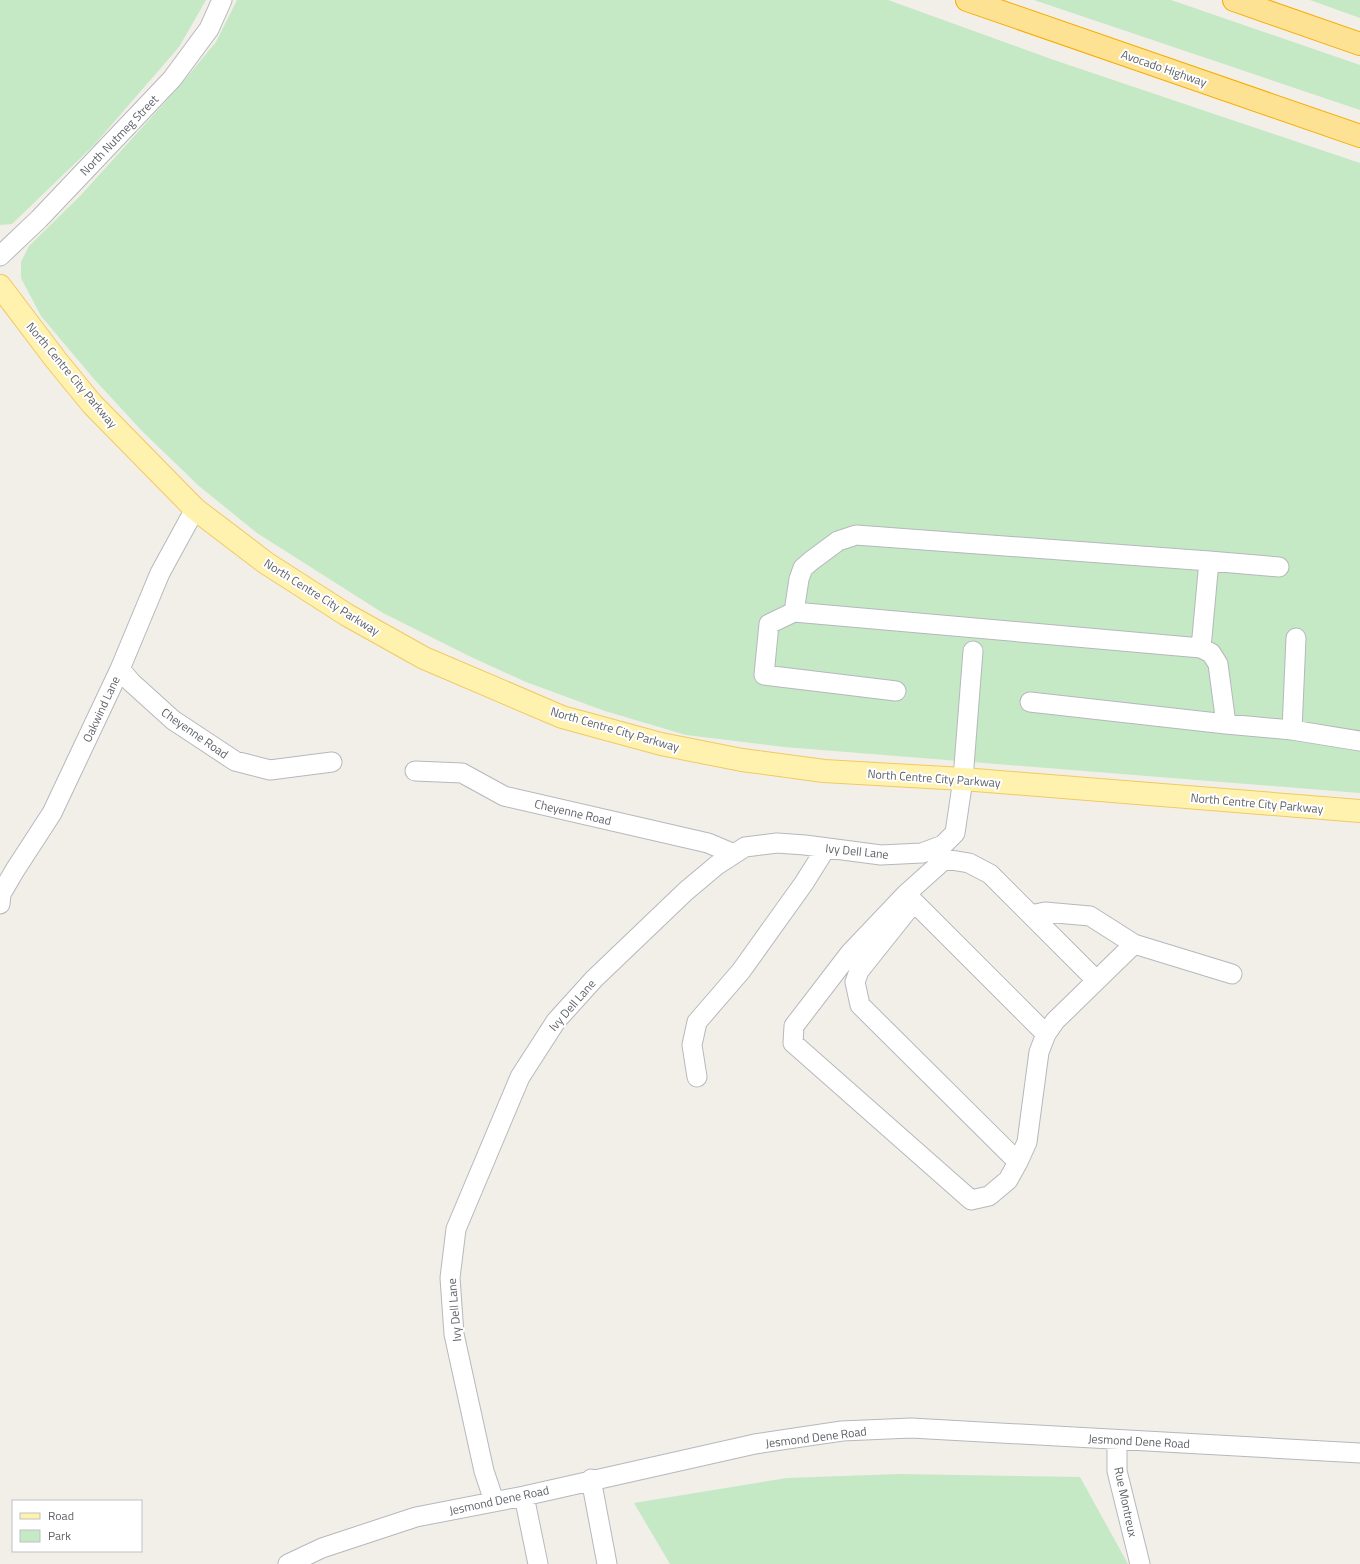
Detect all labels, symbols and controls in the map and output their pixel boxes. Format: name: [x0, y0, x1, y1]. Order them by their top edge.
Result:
street label: Avocado Highway: [1119, 44, 1210, 92]
street label: North Nutmeg Street: [75, 90, 163, 180]
street label: North Centre City Parkway: [22, 318, 122, 432]
street label: North Centre City Parkway: [260, 554, 384, 640]
street label: Oakwind Lane: [77, 673, 125, 745]
street label: North Centre City Parkway: [548, 702, 682, 757]
street label: Cheyenne Road: [158, 703, 232, 763]
street label: North Centre City Parkway: [867, 764, 1001, 792]
street label: North Centre City Parkway: [1190, 788, 1324, 818]
street label: Cheyenne Road: [533, 794, 613, 830]
street label: Ivy Dell Lane: [824, 838, 890, 864]
street label: Ivy Dell Lane: [544, 975, 600, 1035]
street label: Ivy Dell Lane: [442, 1278, 466, 1342]
street label: Jesmond Dene Road: [764, 1421, 868, 1453]
street label: Jesmond Dene Road: [1088, 1429, 1190, 1453]
street label: Rue Montreux: [1109, 1465, 1143, 1539]
street label: Jesmond Dene Road: [447, 1480, 551, 1520]
legend: [12, 1500, 142, 1552]
text: Road: [48, 1506, 74, 1525]
text: Park: [48, 1526, 71, 1545]

